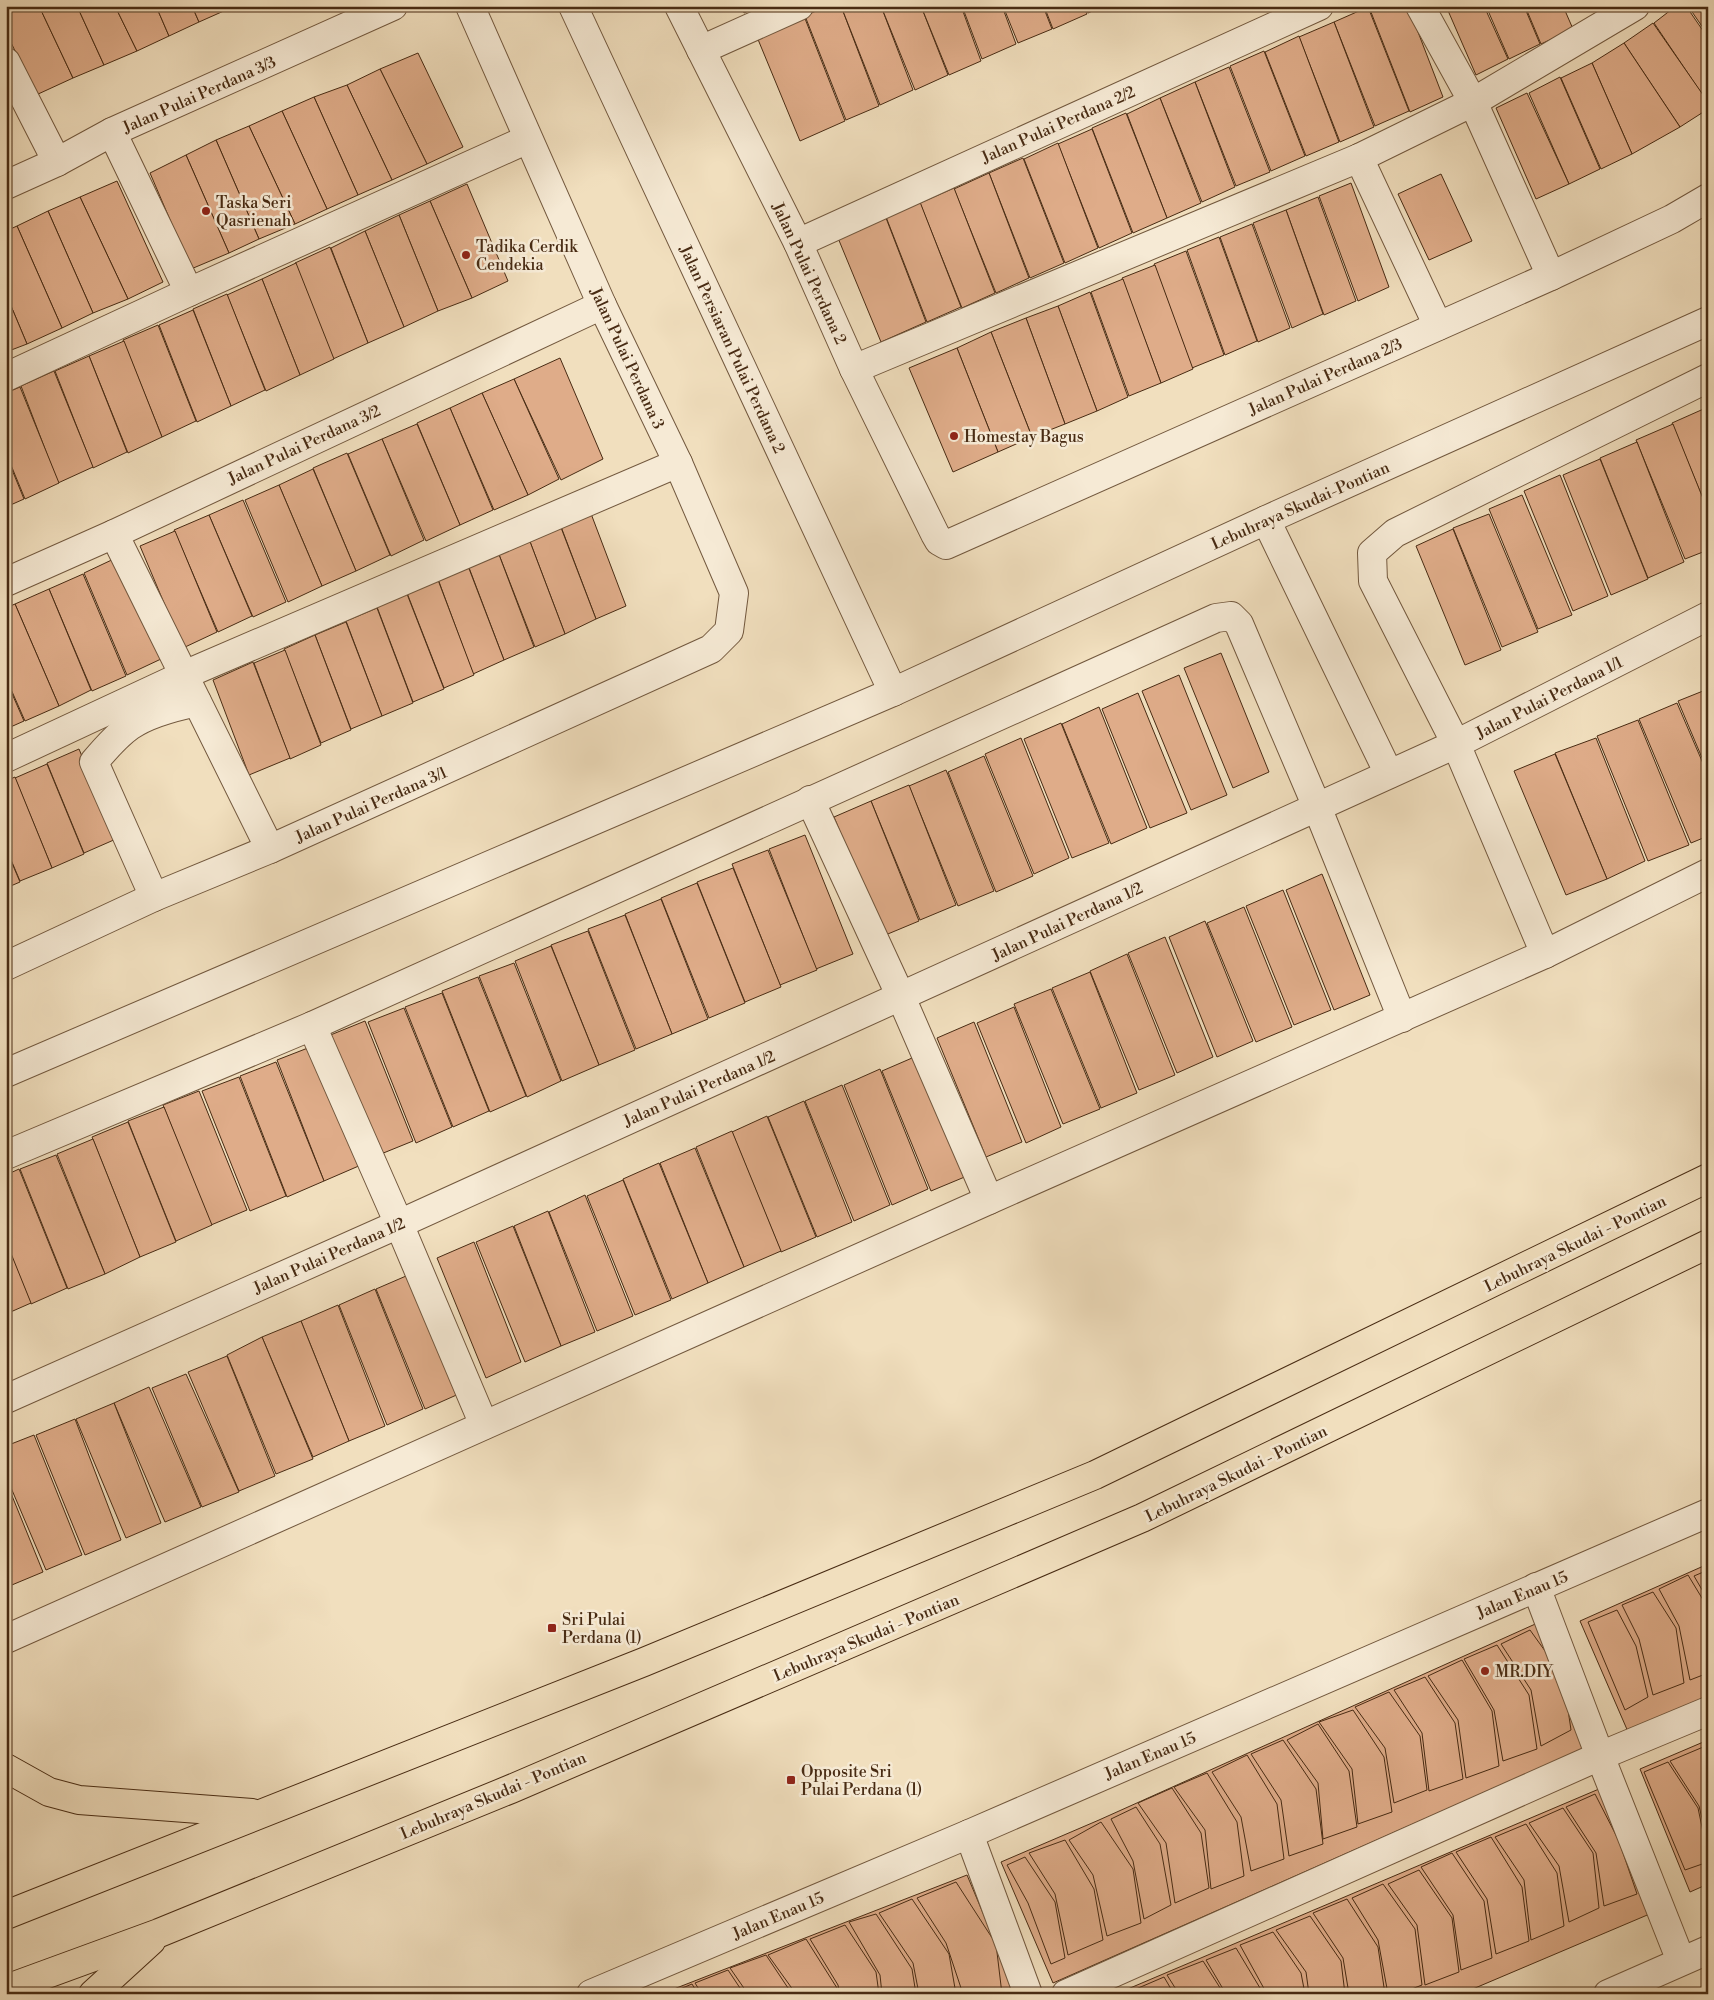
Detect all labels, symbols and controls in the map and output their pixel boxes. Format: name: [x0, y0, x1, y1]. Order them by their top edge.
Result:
street label: Jalan Pulai Perdana 3/3: [119, 52, 279, 138]
street label: Jalan Pulai Perdana 2/2: [977, 82, 1138, 168]
place label: Taska Seri Qasrienah: [216, 193, 292, 231]
street label: Jalan Pulai Perdana 2: [767, 198, 851, 348]
marker: Taska Seri Qasrienah: [200, 205, 212, 217]
place label: Tadika Cerdik Cendekia: [476, 237, 579, 275]
street label: Jalan Persiaran Pulai Perdana 2: [675, 241, 789, 457]
marker: Tadika Cerdik Cendekia: [460, 249, 472, 261]
street label: Jalan Pulai Perdana 3: [585, 284, 669, 433]
street label: Jalan Pulai Perdana 2/3: [1245, 334, 1405, 420]
street label: Jalan Pulai Perdana 3/2: [224, 401, 384, 489]
place label: Homestay Bagus: [964, 427, 1084, 447]
marker: Homestay Bagus: [948, 430, 960, 442]
street label: Lebuhraya Skudai-Pontian: [1208, 457, 1393, 554]
street label: Jalan Pulai Perdana 1/1: [1472, 652, 1626, 744]
street label: Jalan Pulai Perdana 3/1: [292, 762, 450, 848]
street label: Jalan Pulai Perdana 1/2: [988, 878, 1146, 966]
street label: Jalan Pulai Perdana 1/2: [619, 1046, 778, 1132]
street label: Lebuhraya Skudai - Pontian: [1481, 1191, 1670, 1297]
street label: Jalan Pulai Perdana 1/2: [249, 1213, 408, 1299]
street label: Lebuhraya Skudai - Pontian: [1142, 1421, 1331, 1527]
street label: Jalan Enau 15: [1473, 1567, 1571, 1624]
street label: Lebuhraya Skudai - Pontian: [771, 1589, 963, 1686]
place label: Sri Pulai Perdana (1): [562, 1610, 642, 1648]
marker: Sri Pulai Perdana (1): [546, 1622, 558, 1634]
place label: MR.DIY: [1495, 1662, 1554, 1682]
marker: MR.DIY: [1479, 1665, 1491, 1677]
street label: Jalan Enau 15: [1101, 1728, 1199, 1785]
street label: Lebuhraya Skudai - Pontian: [398, 1747, 590, 1844]
place label: Opposite Sri Pulai Perdana (1): [801, 1762, 922, 1800]
marker: Opposite Sri Pulai Perdana (1): [785, 1774, 797, 1786]
street label: Jalan Enau 15: [729, 1888, 827, 1945]

